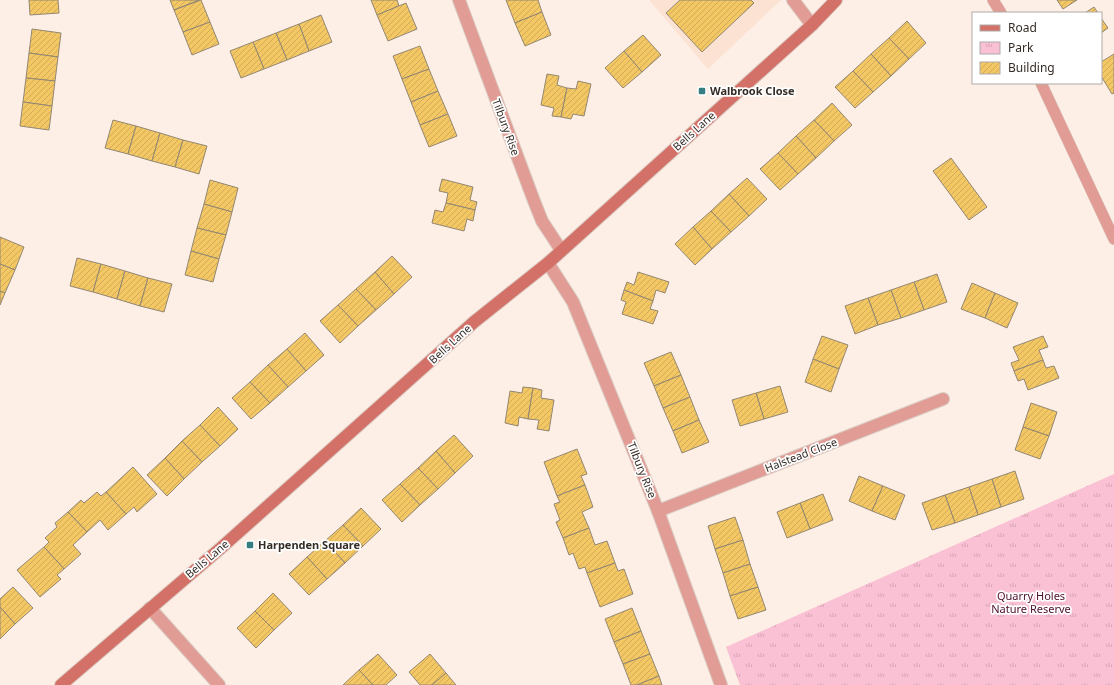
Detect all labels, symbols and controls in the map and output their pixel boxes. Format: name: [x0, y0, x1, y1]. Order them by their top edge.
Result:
legend: [972, 12, 1102, 84]
text: Road: [1008, 19, 1037, 36]
text: Park: [1008, 39, 1034, 56]
text: Building: [1008, 59, 1055, 76]
place label: Walbrook Close: [710, 83, 795, 98]
marker: Walbrook Close: [697, 86, 707, 96]
street label: Tilbury Rise: [489, 96, 524, 157]
street label: Bells Lane: [669, 108, 718, 154]
street label: Bells Lane: [425, 321, 474, 367]
street label: Halstead Close: [763, 434, 839, 475]
street label: Tilbury Rise: [624, 439, 661, 500]
street label: Bells Lane: [182, 536, 231, 581]
place label: Harpenden Square: [258, 537, 361, 552]
marker: Harpenden Square: [245, 540, 255, 550]
park label: Quarry Holes Nature Reserve: [991, 588, 1071, 616]

